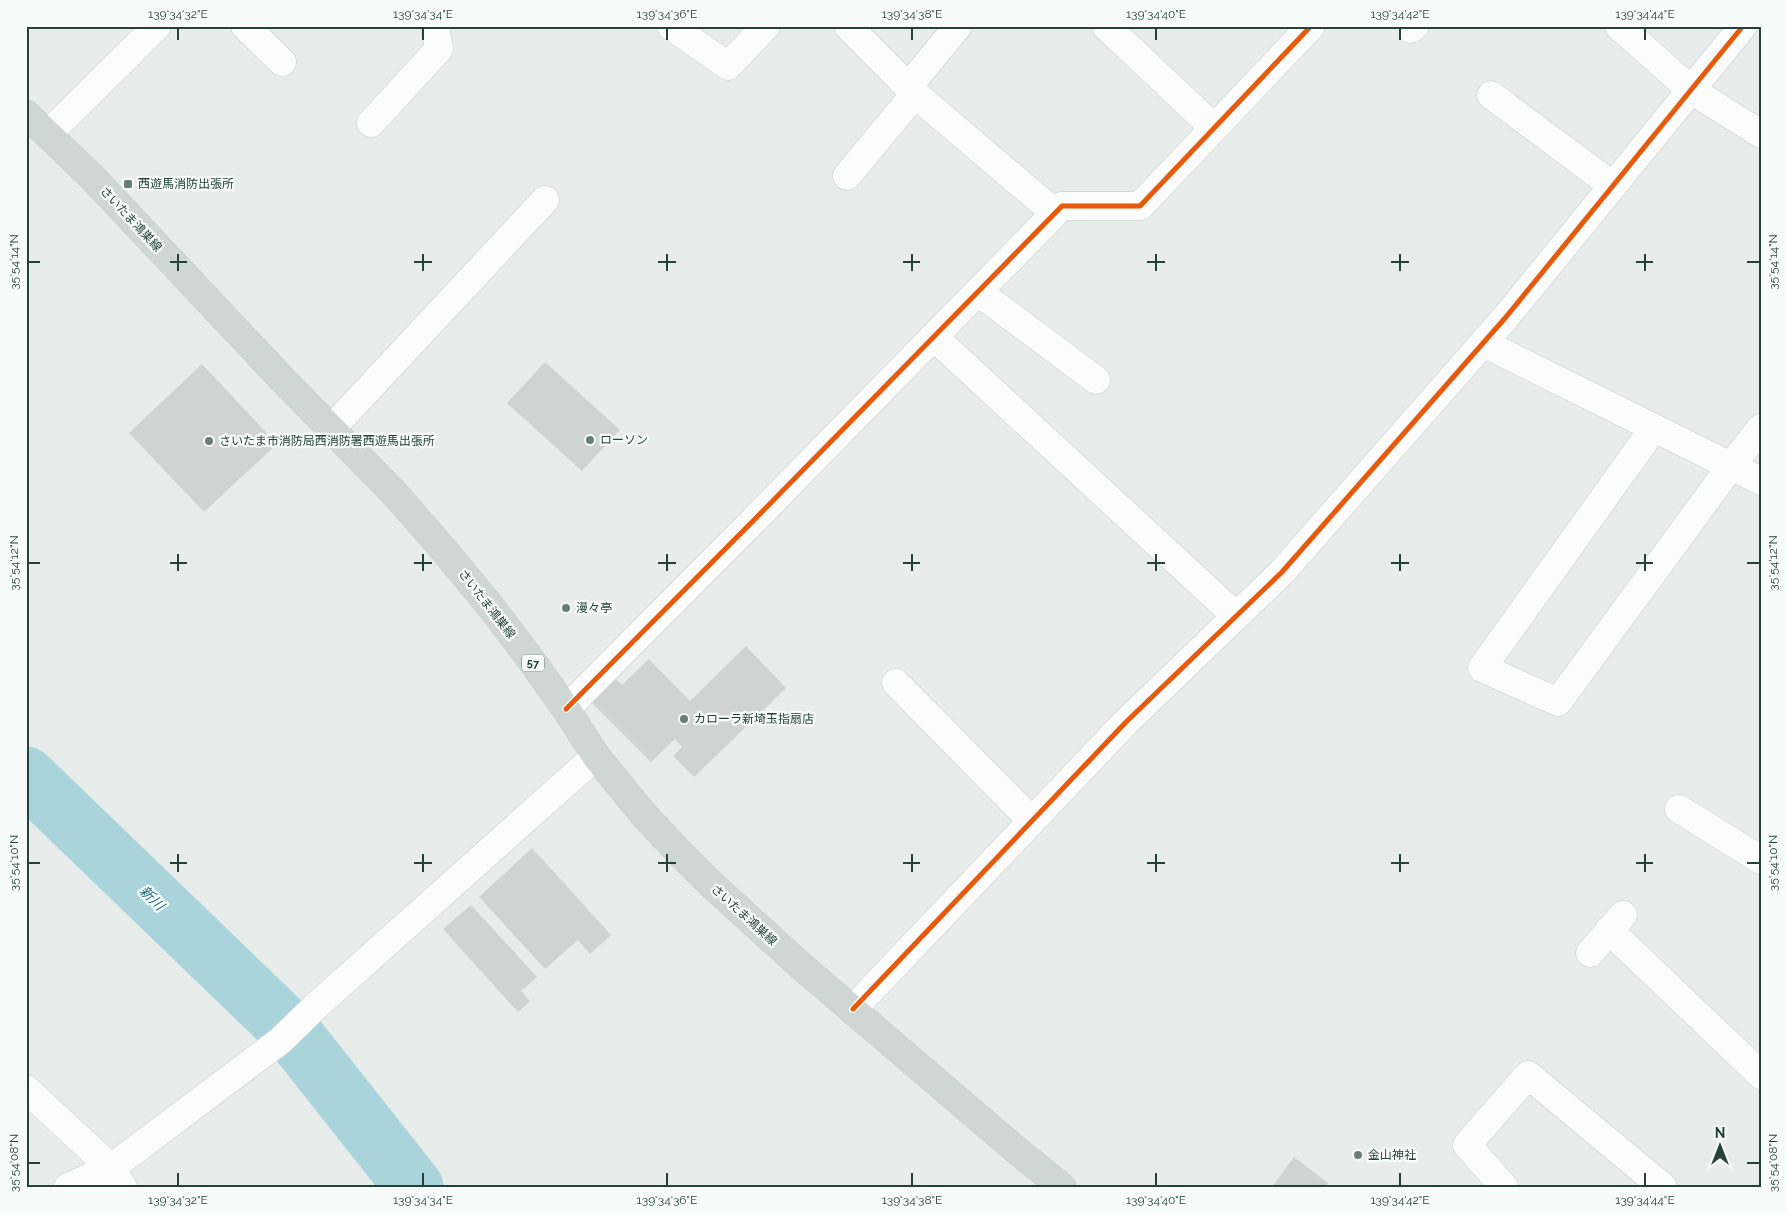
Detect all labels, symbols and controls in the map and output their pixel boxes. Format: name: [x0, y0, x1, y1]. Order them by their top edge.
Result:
text: 139°34'32"E: [148, 7, 208, 21]
text: 139°34'34"E: [393, 7, 453, 21]
text: 139°34'36"E: [637, 7, 697, 21]
text: 139°34'38"E: [882, 7, 942, 21]
text: 139°34'40"E: [1126, 7, 1186, 21]
text: 139°34'42"E: [1370, 7, 1430, 21]
text: 139°34'44"E: [1615, 7, 1675, 21]
place label: 西遊馬消防出張所: [138, 177, 234, 191]
marker: 西遊馬消防出張所: [122, 178, 134, 190]
street label: さいたま鴻巣線: [97, 184, 165, 254]
text: 35°54'14"N: [7, 234, 21, 290]
text: 35°54'14"N: [1766, 234, 1780, 290]
place label: ローソン: [600, 433, 648, 447]
place label: さいたま市消防局西消防署西遊馬出張所: [219, 434, 435, 448]
marker: ローソン: [584, 434, 596, 446]
marker: さいたま市消防局西消防署西遊馬出張所: [203, 435, 215, 447]
text: 35°54'12"N: [7, 535, 21, 591]
text: 35°54'12"N: [1766, 535, 1780, 591]
street label: さいたま鴻巣線: [456, 567, 518, 641]
place label: 漫々亭: [576, 601, 612, 615]
marker: 漫々亭: [560, 602, 572, 614]
road number: 57: [522, 654, 544, 671]
place label: カローラ新埼玉指扇店: [694, 712, 814, 726]
marker: カローラ新埼玉指扇店: [678, 713, 690, 725]
text: 35°54'10"N: [7, 835, 21, 891]
text: 35°54'10"N: [1766, 835, 1780, 891]
street label: さいたま鴻巣線: [708, 882, 780, 948]
water label: 新川: [136, 883, 169, 915]
north arrow: [1694, 1120, 1744, 1170]
text: N: [1715, 1125, 1725, 1141]
text: 35°54'08"N: [7, 1134, 21, 1192]
text: 35°54'08"N: [1766, 1134, 1780, 1192]
place label: 金山神社: [1368, 1148, 1416, 1162]
marker: 金山神社: [1352, 1149, 1364, 1161]
text: 139°34'32"E: [148, 1193, 208, 1207]
text: 139°34'34"E: [393, 1193, 453, 1207]
text: 139°34'36"E: [637, 1193, 697, 1207]
text: 139°34'38"E: [882, 1193, 942, 1207]
text: 139°34'40"E: [1126, 1193, 1186, 1207]
text: 139°34'42"E: [1370, 1193, 1430, 1207]
text: 139°34'44"E: [1615, 1193, 1675, 1207]

